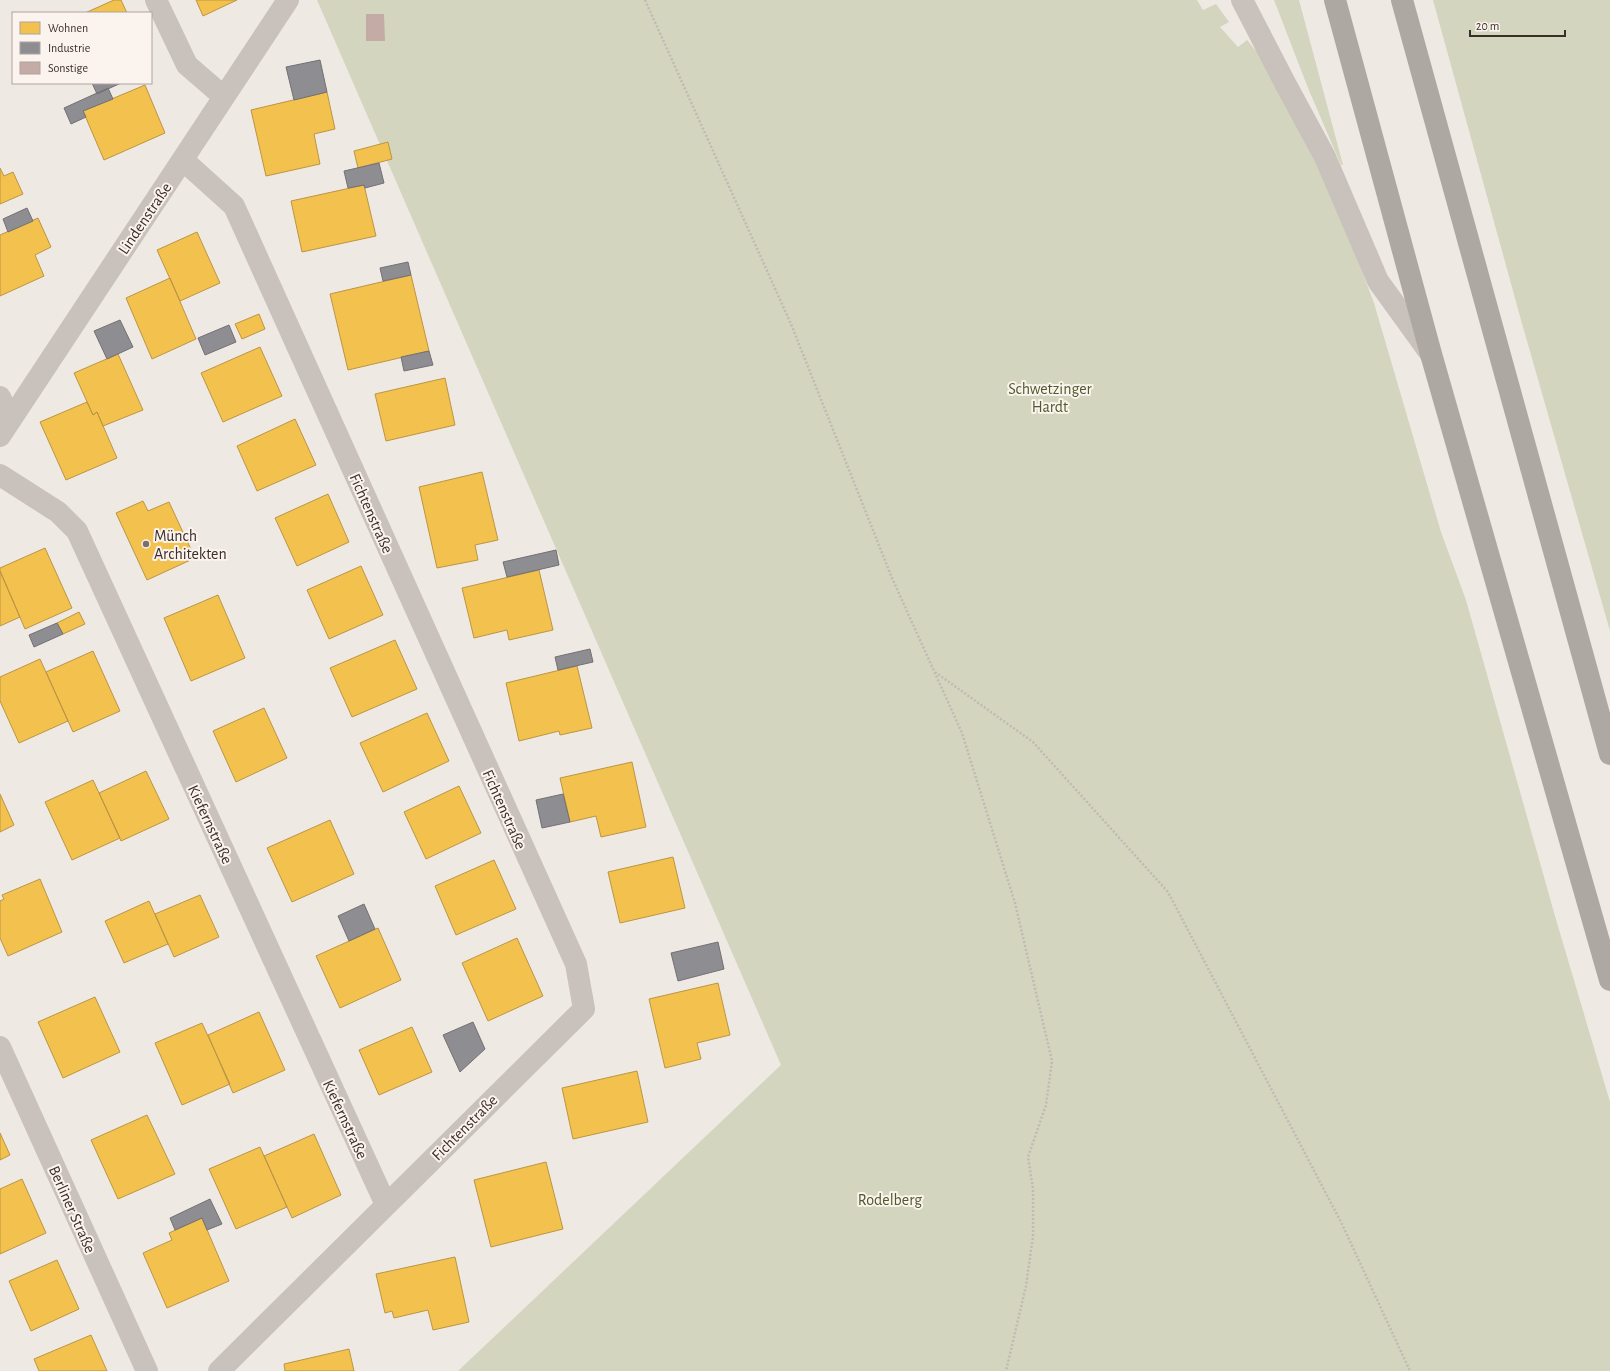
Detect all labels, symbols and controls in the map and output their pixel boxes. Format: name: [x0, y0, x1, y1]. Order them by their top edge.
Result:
legend: [12, 12, 152, 84]
scale bar: [1470, 12, 1565, 38]
text: 20 m: [1476, 20, 1499, 32]
text: Wohnen: [48, 22, 88, 34]
text: Industrie: [48, 42, 90, 54]
text: Sonstige: [48, 62, 88, 74]
street label: Lindenstraße: [115, 180, 174, 257]
park label: Schwetzinger Hardt: [1008, 381, 1093, 415]
street label: Fichtenstraße: [346, 471, 396, 556]
place label: Münch Architekten: [154, 528, 227, 562]
marker: Münch Architekten: [141, 539, 151, 549]
street label: Fichtenstraße: [479, 767, 529, 852]
street label: Kiefernstraße: [185, 783, 235, 866]
street label: Kiefernstraße: [320, 1078, 370, 1161]
street label: Fichtenstraße: [429, 1092, 501, 1164]
street label: Berliner Straße: [46, 1163, 98, 1255]
park label: Rodelberg: [858, 1192, 922, 1208]

